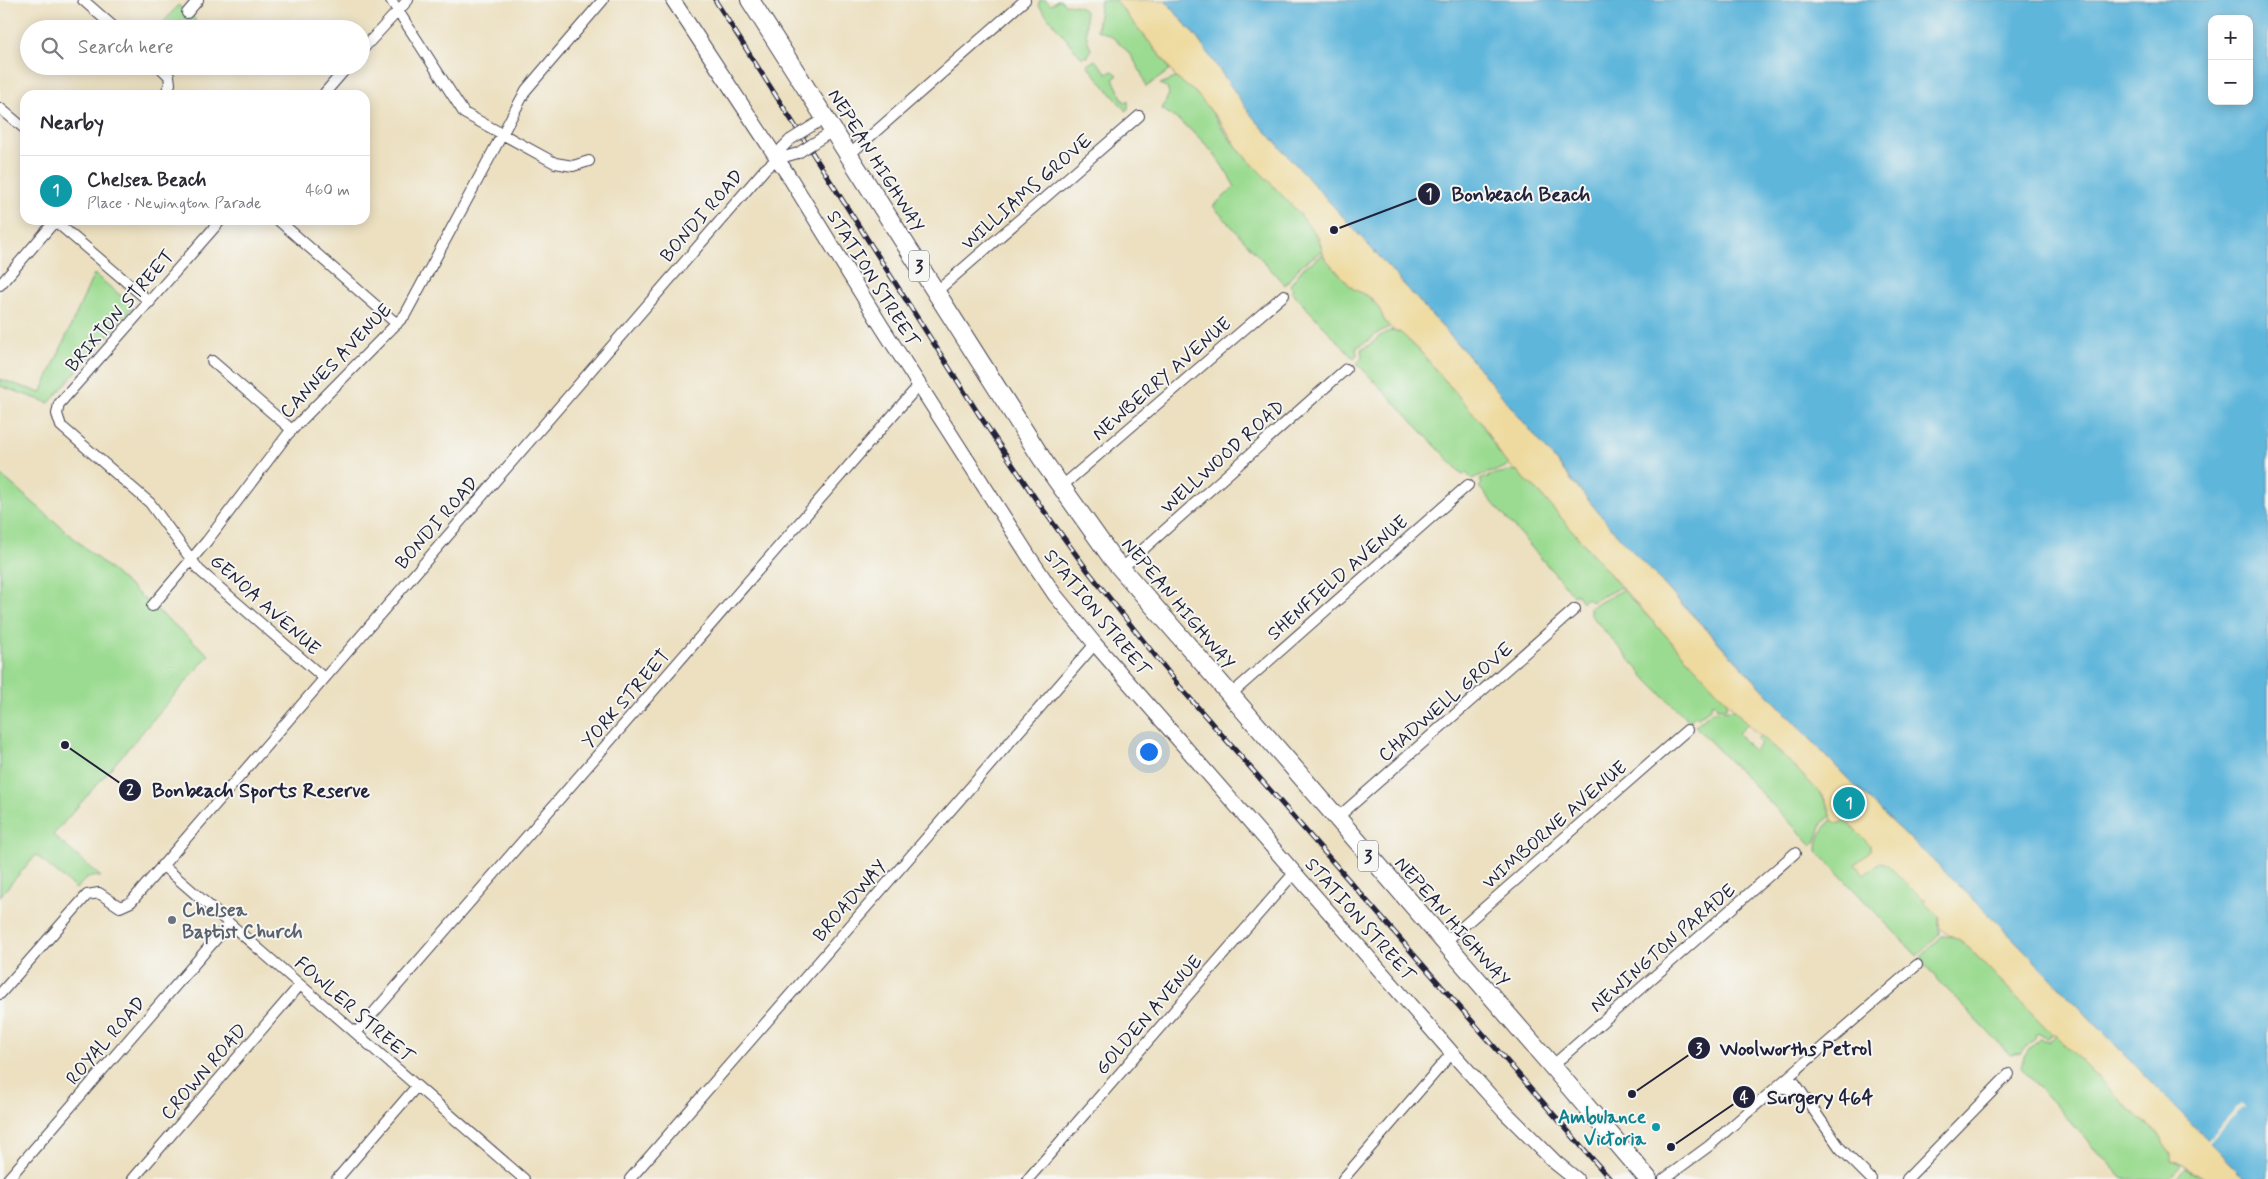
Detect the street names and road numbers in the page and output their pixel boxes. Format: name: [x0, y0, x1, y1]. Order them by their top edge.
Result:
street label: NEPEAN HIGHWAY: [822, 84, 930, 238]
street label: WILLIAMS GROVE: [956, 128, 1098, 256]
street label: BONDI ROAD: [655, 164, 749, 268]
street label: STATION STREET: [821, 206, 925, 353]
street label: BRIXTON STREET: [60, 245, 180, 377]
road number: 3: [909, 250, 929, 282]
street label: CANNES AVENUE: [275, 298, 398, 424]
street label: NEWBERRY AVENUE: [1087, 312, 1237, 447]
street label: WELLWOOD ROAD: [1156, 395, 1291, 520]
street label: BONDI ROAD: [390, 471, 484, 575]
street label: SHENFIELD AVENUE: [1262, 510, 1414, 646]
street label: NEPEAN HIGHWAY: [1115, 533, 1241, 675]
street label: STATION STREET: [1038, 544, 1156, 682]
street label: GENOA AVENUE: [204, 549, 326, 661]
street label: CHADWELL GROVE: [1373, 637, 1519, 768]
street label: YORK STREET: [576, 644, 676, 754]
street label: WIMBORNE AVENUE: [1477, 755, 1633, 895]
road number: 3: [1358, 840, 1378, 871]
street label: NEPEAN HIGHWAY: [1388, 852, 1516, 993]
street label: STATION STREET: [1299, 853, 1421, 988]
street label: BROADWAY: [808, 854, 893, 947]
street label: NEWINGTON PARADE: [1585, 878, 1741, 1018]
street label: GOLDEN AVENUE: [1090, 950, 1208, 1080]
street label: FOWLER STREET: [289, 951, 420, 1070]
street label: ROYAL ROAD: [61, 991, 152, 1091]
street label: CROWN ROAD: [155, 1018, 253, 1125]

